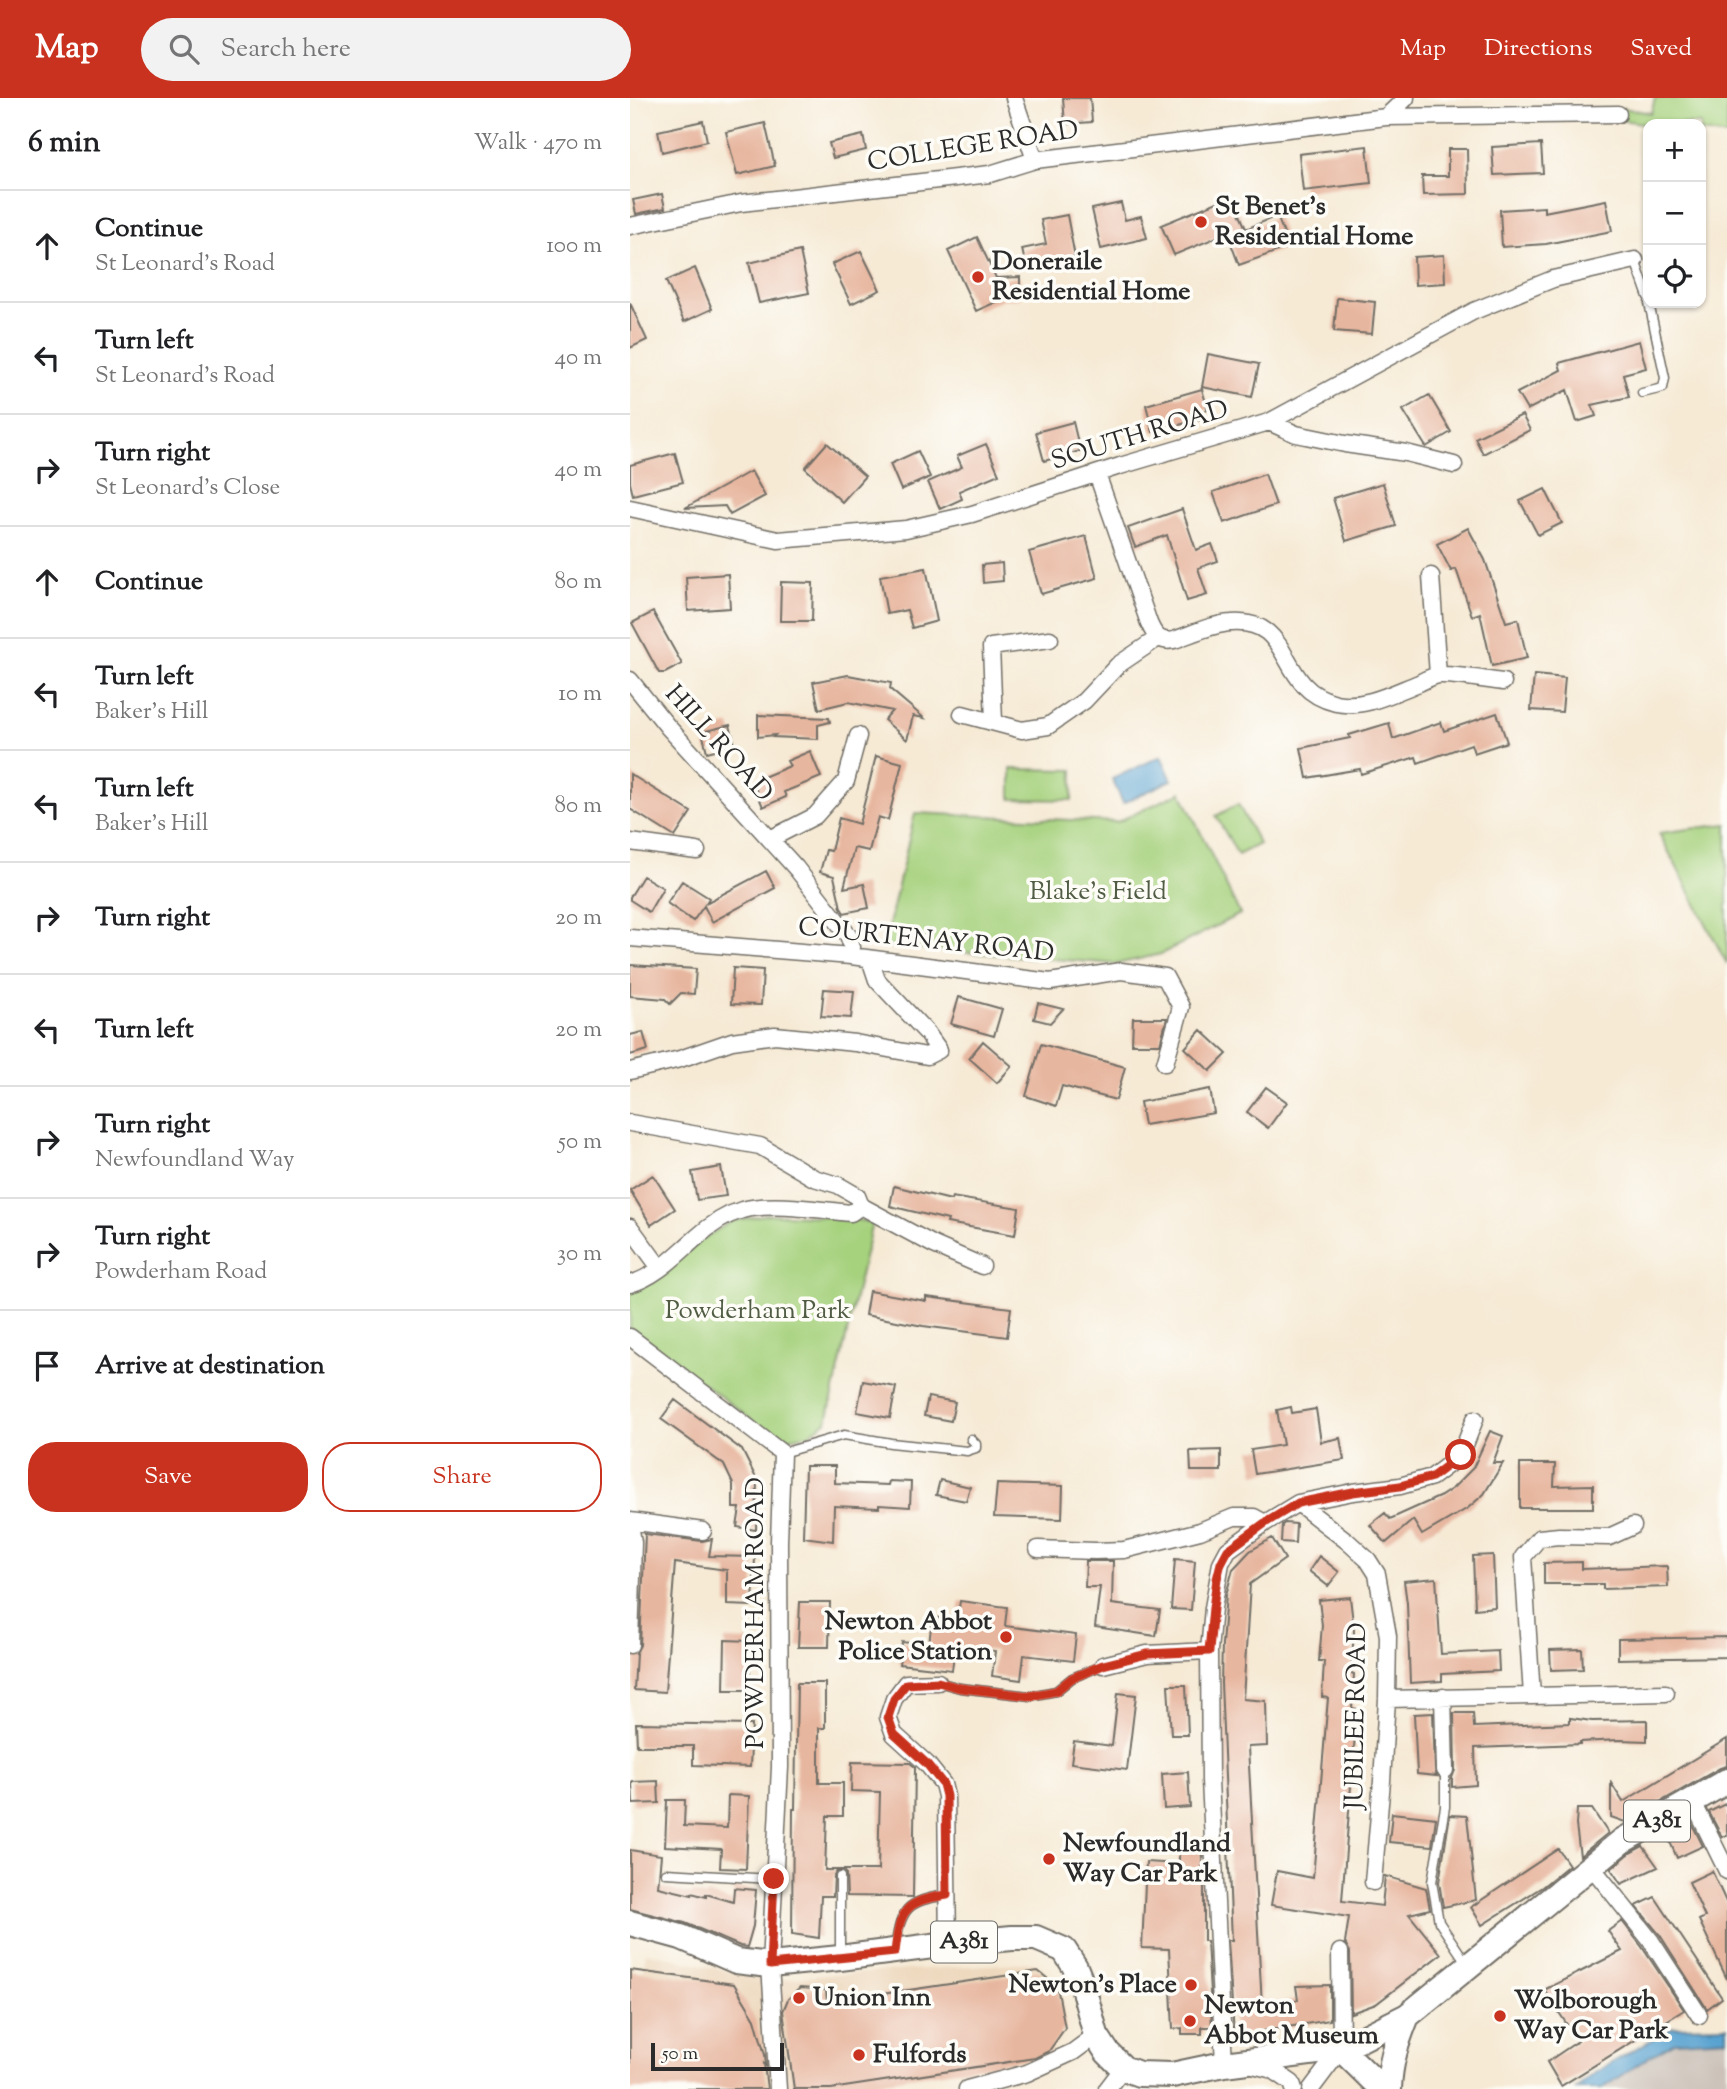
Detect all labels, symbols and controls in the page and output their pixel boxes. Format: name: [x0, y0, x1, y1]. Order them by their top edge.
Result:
search box: [141, 18, 631, 81]
text: Map: [35, 25, 99, 73]
icon: search: [165, 30, 203, 68]
text: Search here: [221, 31, 351, 68]
text: Map: [1400, 32, 1446, 66]
text: Directions: [1484, 32, 1592, 66]
text: Saved: [1630, 32, 1692, 66]
street label: COLLEGE ROAD: [865, 112, 1081, 182]
map controls: [1643, 119, 1706, 308]
button: +: [1643, 119, 1706, 182]
text: 6 min: [28, 122, 100, 165]
text: Walk · 470 m: [474, 127, 602, 160]
button: −: [1643, 182, 1706, 245]
place label: St Benet's Residential Home: [1215, 189, 1413, 256]
text: Continue: [95, 211, 203, 248]
marker: St Benet's Residential Home: [1193, 214, 1209, 230]
icon: ahead: [28, 227, 66, 265]
text: 100 m: [546, 230, 602, 263]
place label: Doneraile Residential Home: [992, 244, 1190, 311]
button: locate: [1643, 245, 1706, 308]
text: St Leonard's Road: [95, 248, 275, 281]
marker: Doneraile Residential Home: [970, 269, 986, 285]
text: Turn left: [95, 323, 194, 360]
icon: left: [28, 339, 66, 377]
text: 40 m: [555, 342, 602, 375]
text: St Leonard's Road: [95, 360, 275, 393]
street label: SOUTH ROAD: [1047, 391, 1233, 481]
text: Turn right: [95, 435, 210, 472]
icon: right: [28, 451, 66, 489]
text: 40 m: [555, 454, 602, 487]
text: St Leonard's Close: [95, 472, 280, 505]
icon: ahead: [28, 563, 66, 601]
text: Continue: [95, 564, 203, 601]
text: 80 m: [554, 566, 602, 599]
text: Turn left: [95, 659, 194, 696]
icon: left: [28, 675, 66, 713]
street label: HILL ROAD: [655, 677, 781, 811]
text: 10 m: [558, 678, 602, 711]
text: Baker's Hill: [95, 696, 208, 729]
text: Turn left: [95, 771, 194, 808]
icon: left: [28, 787, 66, 825]
text: 80 m: [554, 790, 602, 823]
text: Baker's Hill: [95, 808, 208, 841]
park label: Blake's Field: [1029, 874, 1167, 911]
icon: right: [28, 899, 66, 937]
text: Turn right: [95, 900, 210, 937]
text: 20 m: [555, 902, 602, 935]
street label: COURTENAY ROAD: [796, 909, 1056, 973]
icon: left: [28, 1011, 66, 1049]
text: Turn left: [95, 1012, 194, 1049]
text: 20 m: [555, 1014, 602, 1047]
text: Turn right: [95, 1107, 210, 1144]
icon: right: [28, 1123, 66, 1161]
text: 50 m: [558, 1126, 602, 1159]
text: Newfoundland Way: [95, 1144, 294, 1177]
text: Turn right: [95, 1219, 210, 1256]
icon: right: [28, 1235, 66, 1273]
text: 30 m: [557, 1238, 602, 1271]
text: Powderham Road: [95, 1256, 267, 1289]
park label: Powderham Park: [665, 1293, 851, 1330]
icon: arrive: [28, 1347, 66, 1385]
text: Arrive at destination: [95, 1348, 325, 1385]
route start: [1445, 1439, 1476, 1470]
button: Save: [28, 1442, 308, 1512]
button: Share: [322, 1442, 602, 1512]
street label: POWDERHAM ROAD: [738, 1477, 775, 1749]
place label: Newton Abbot Police Station: [824, 1604, 993, 1671]
street label: JUBILEE ROAD: [1337, 1622, 1377, 1812]
marker: Newton Abbot Police Station: [998, 1629, 1014, 1645]
road number: A381: [1624, 1800, 1690, 1842]
place label: Newfoundland Way Car Park: [1063, 1826, 1231, 1893]
marker: Newfoundland Way Car Park: [1041, 1851, 1057, 1867]
route end: [758, 1863, 789, 1894]
road number: A381: [931, 1922, 997, 1963]
place label: Newton's Place: [1008, 1967, 1177, 2004]
marker: Newton's Place: [1183, 1977, 1199, 1993]
place label: Union Inn: [813, 1980, 932, 2017]
place label: Wolborough Way Car Park: [1514, 1983, 1670, 2050]
place label: Newton Abbot Museum: [1204, 1988, 1379, 2055]
marker: Union Inn: [791, 1990, 807, 2006]
marker: Wolborough Way Car Park: [1492, 2008, 1508, 2024]
marker: Newton Abbot Museum: [1182, 2013, 1198, 2029]
place label: Fulfords: [873, 2037, 967, 2074]
scale bar: [651, 2040, 784, 2072]
text: 50 m: [662, 2041, 698, 2068]
marker: Fulfords: [851, 2047, 867, 2063]

